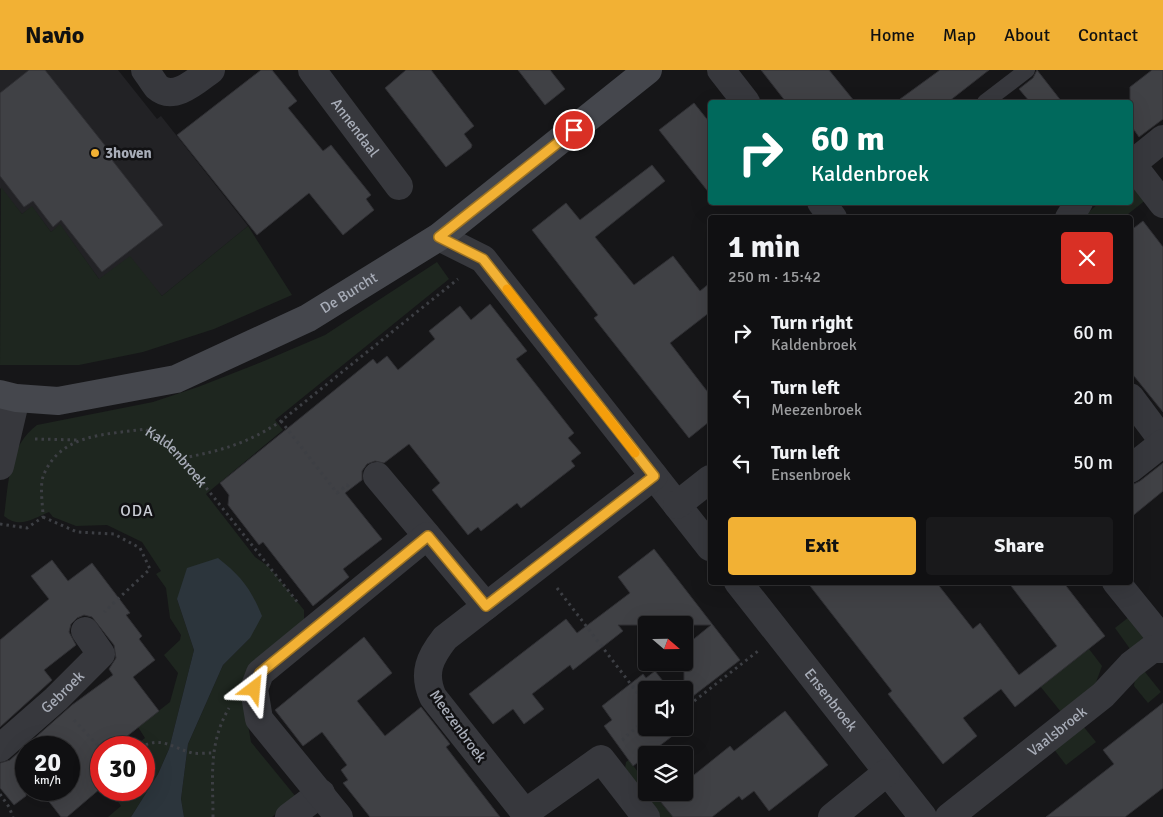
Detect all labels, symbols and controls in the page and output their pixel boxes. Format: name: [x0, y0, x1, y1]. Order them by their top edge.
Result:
text: Navio: [25, 20, 84, 50]
text: Home: [870, 24, 915, 46]
text: Map: [943, 24, 976, 46]
text: About: [1004, 24, 1050, 46]
text: Contact: [1078, 24, 1138, 46]
street label: Annendaal: [327, 95, 383, 161]
pin: [553, 109, 595, 151]
icon: arrive: [560, 116, 588, 144]
text: 60 m: [811, 117, 885, 160]
icon: right: [728, 120, 793, 185]
place label: 3hoven: [105, 144, 152, 162]
marker: 3hoven: [89, 147, 101, 159]
text: Kaldenbroek: [811, 160, 929, 187]
text: 1 min: [728, 229, 800, 266]
button: close: [1061, 232, 1113, 284]
text: 250 m · 15:42: [728, 267, 821, 287]
street label: De Burcht: [317, 268, 381, 317]
text: Turn right: [771, 311, 853, 335]
icon: right: [728, 319, 756, 347]
text: 60 m: [1073, 321, 1113, 345]
text: Kaldenbroek: [771, 335, 857, 355]
text: Turn left: [771, 376, 840, 400]
icon: left: [728, 384, 756, 412]
text: 20 m: [1073, 386, 1113, 410]
text: Meezenbroek: [771, 400, 862, 420]
street label: Kaldenbroek: [142, 422, 212, 491]
text: Turn left: [771, 441, 840, 465]
icon: left: [728, 449, 756, 477]
text: 50 m: [1073, 451, 1113, 475]
text: Ensenbroek: [771, 465, 851, 485]
district label: ODA: [120, 501, 154, 521]
button: Exit: [728, 517, 916, 575]
button: Share: [926, 517, 1113, 575]
north arrow: [638, 616, 692, 671]
map controls: [638, 616, 693, 801]
position arrow: [227, 662, 279, 714]
street label: Ensenbroek: [801, 665, 861, 735]
street label: Gebroek: [37, 667, 88, 717]
button: sound: [638, 681, 693, 736]
street label: Meezenbroek: [426, 686, 491, 766]
street label: Vaalsbroek: [1024, 702, 1091, 760]
speed limit sign: 30: [90, 736, 155, 801]
button: layers: [638, 746, 693, 801]
text: 20: [34, 747, 61, 778]
text: km/h: [34, 773, 61, 788]

